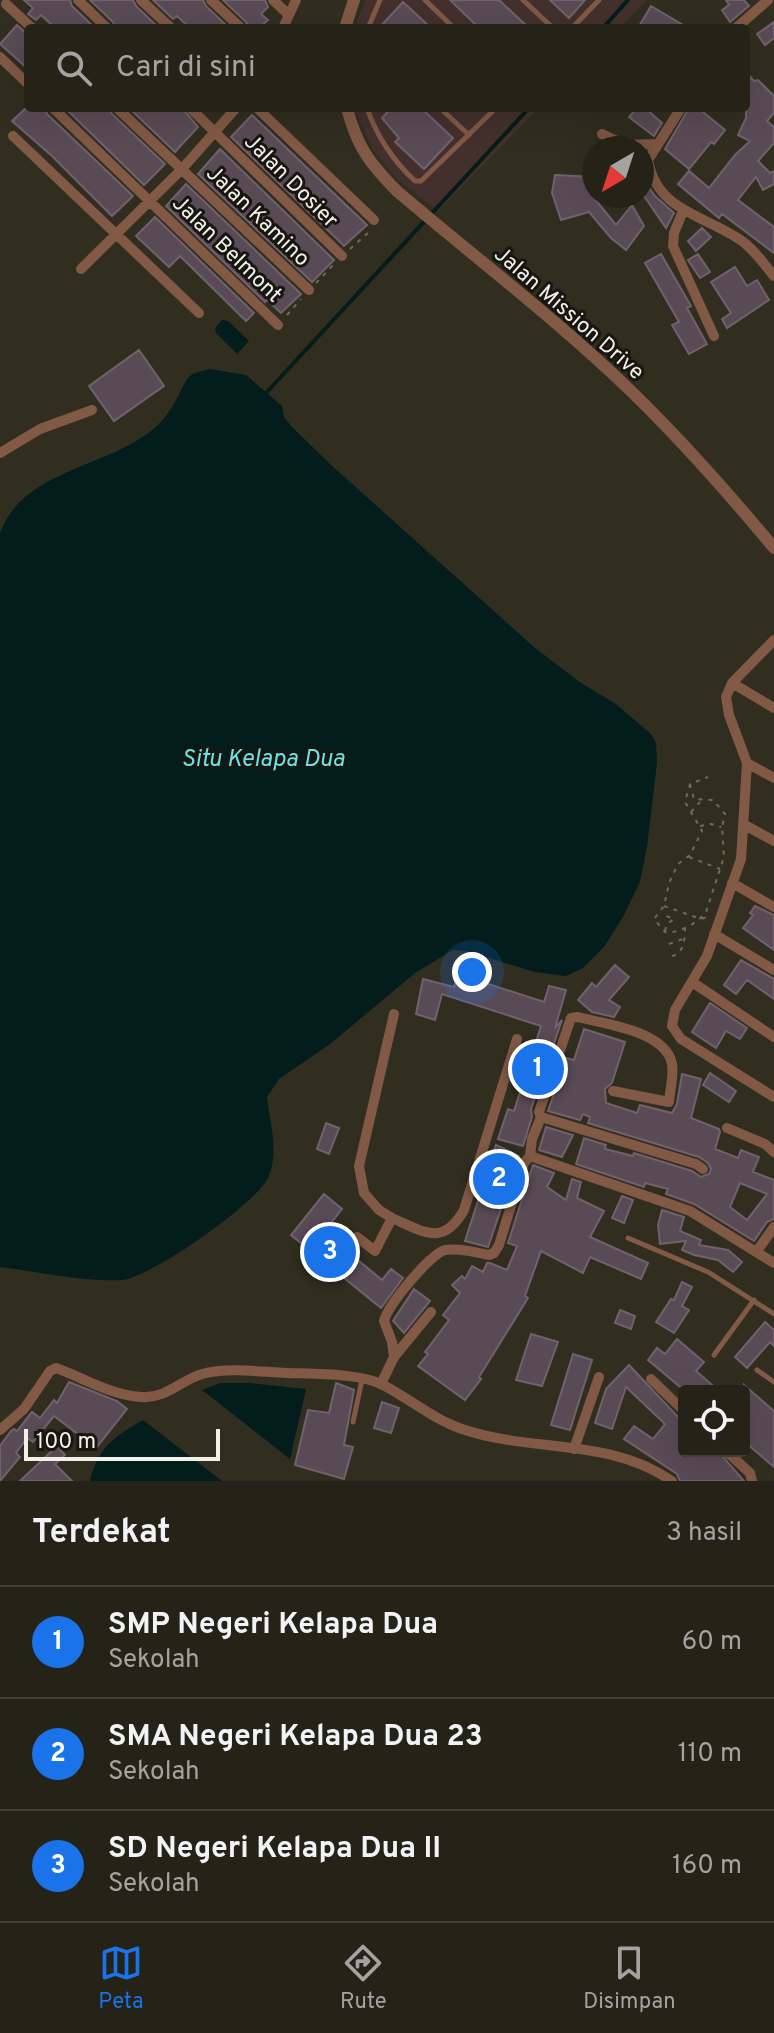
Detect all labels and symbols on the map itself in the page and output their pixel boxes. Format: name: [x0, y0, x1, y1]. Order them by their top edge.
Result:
street label: Jalan Dosier: [238, 129, 343, 235]
north arrow: [582, 136, 654, 208]
street label: Jalan Kamino: [200, 161, 315, 273]
street label: Jalan Belmont: [166, 191, 287, 309]
street label: Jalan Mission Drive: [488, 241, 649, 386]
water label: Situ Kelapa Dua: [181, 745, 345, 775]
your location: [452, 952, 492, 992]
pin: 1: [512, 1039, 564, 1099]
pin: 2: [473, 1149, 525, 1209]
pin: 3: [304, 1222, 356, 1282]
scale bar: [24, 1425, 220, 1461]

